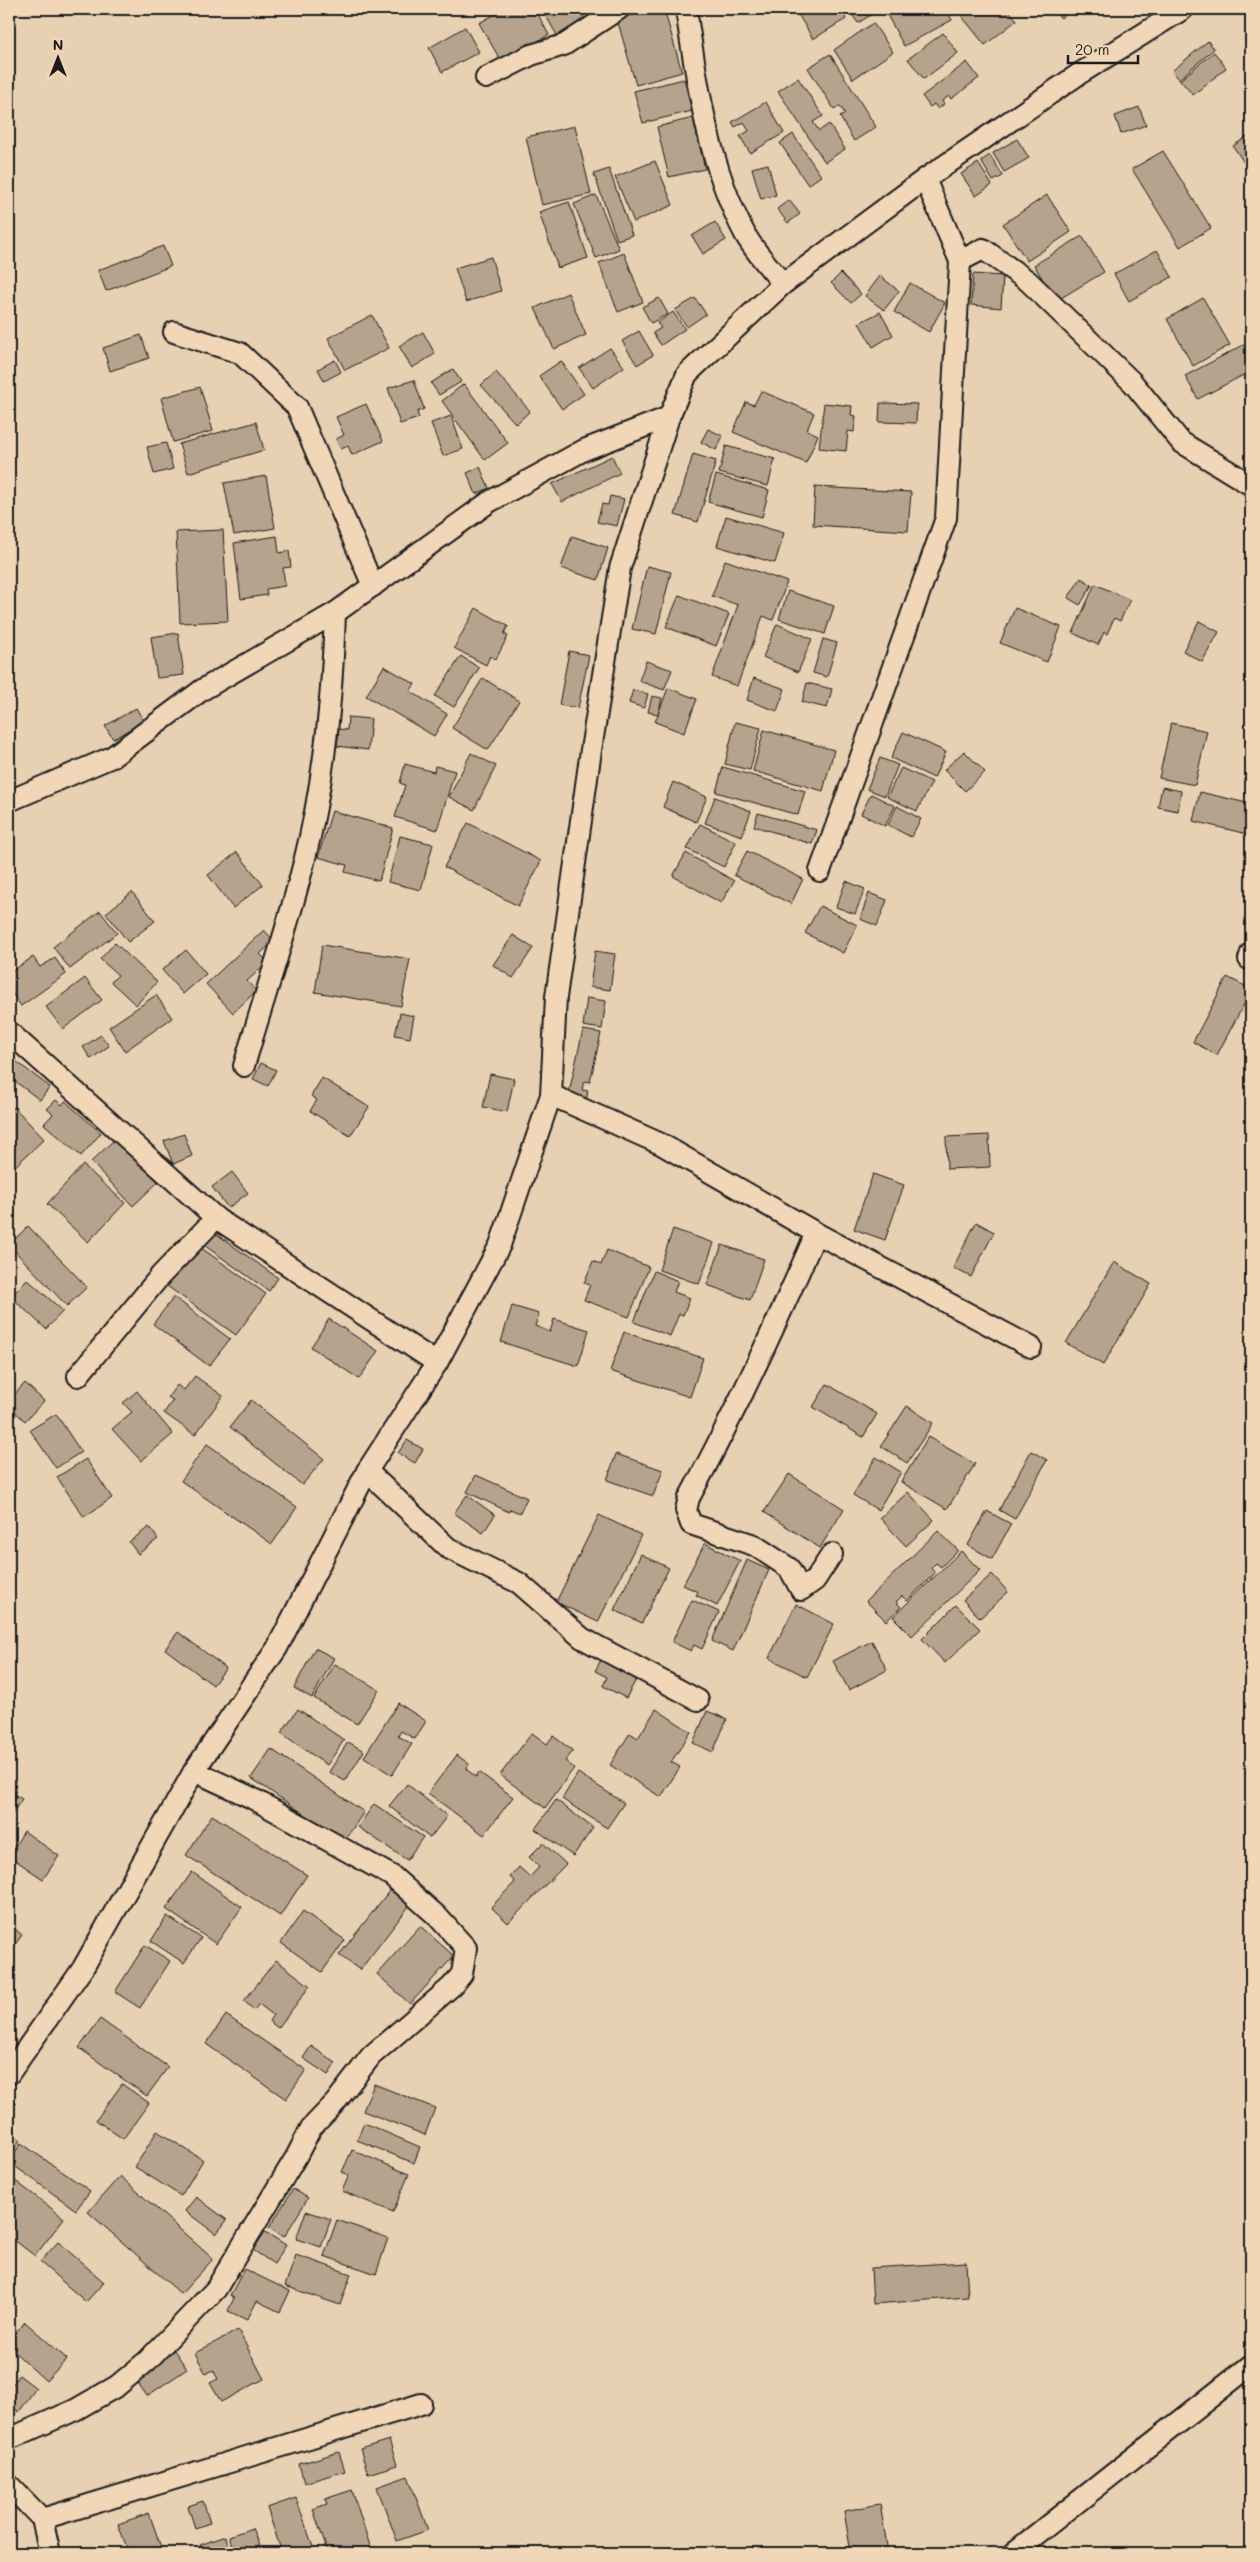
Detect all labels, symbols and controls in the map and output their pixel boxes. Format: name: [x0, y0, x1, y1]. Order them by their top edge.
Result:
north arrow: [32, 32, 82, 82]
scale bar: [1068, 32, 1138, 64]
text: N: [53, 35, 63, 54]
text: 20 m: [1075, 39, 1109, 59]

